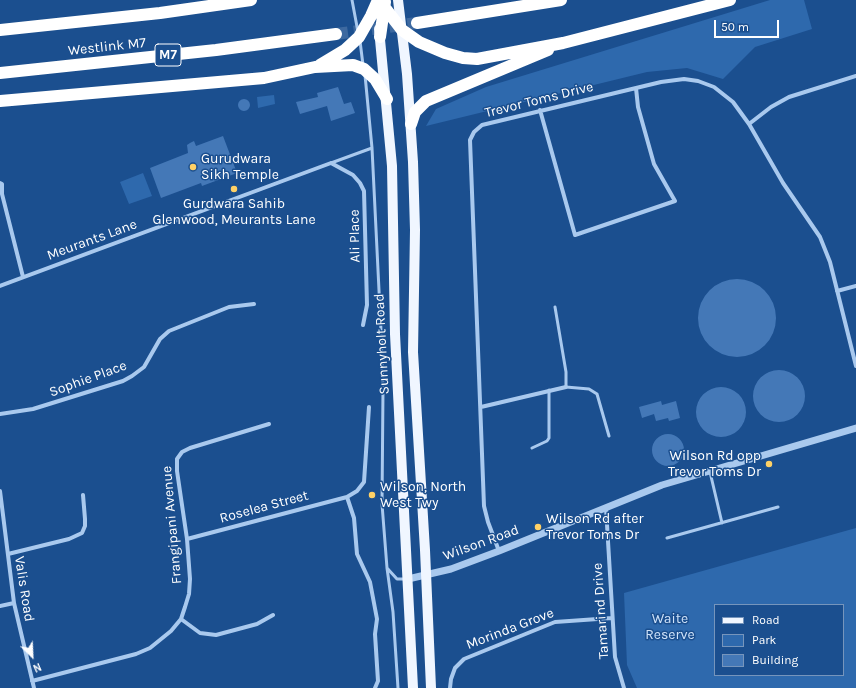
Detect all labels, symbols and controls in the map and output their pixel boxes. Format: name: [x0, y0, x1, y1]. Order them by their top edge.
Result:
scale bar: [716, 12, 781, 38]
text: 50 m: [721, 20, 749, 34]
street label: Westlink M7: [67, 35, 147, 59]
road number: M7: [155, 44, 181, 66]
street label: Trevor Toms Drive: [483, 78, 595, 122]
place label: Gurudwara Sikh Temple: [201, 151, 279, 184]
marker: Gurudwara Sikh Temple: [188, 162, 198, 172]
marker: Gurdwara Sahib Glenwood, Meurants Lane: [229, 184, 239, 194]
place label: Gurdwara Sahib Glenwood, Meurants Lane: [152, 196, 316, 228]
street label: Ali Place: [346, 209, 364, 263]
street label: Meurants Lane: [45, 216, 139, 264]
street label: Sunnyholt Road: [371, 293, 393, 395]
street label: Sophie Place: [47, 357, 129, 401]
place label: Wilson Rd opp Trevor Toms Dr: [668, 448, 761, 480]
marker: Wilson Rd opp Trevor Toms Dr: [764, 459, 774, 469]
street label: Frangipani Avenue: [158, 465, 186, 585]
place label: Wilson, North West Twy: [380, 479, 466, 512]
street label: Roselea Street: [218, 487, 310, 527]
marker: Wilson, North West Twy: [367, 490, 377, 500]
place label: Wilson Rd after Trevor Toms Dr: [546, 511, 644, 544]
street label: Wilson Road: [441, 521, 521, 565]
marker: Wilson Rd after Trevor Toms Dr: [533, 522, 543, 532]
street label: Valis Road: [11, 555, 37, 623]
street label: Tamarind Drive: [589, 562, 613, 660]
legend: [714, 604, 844, 676]
street label: Morinda Grove: [464, 605, 556, 653]
park label: Waite Reserve: [645, 611, 695, 644]
text: Road: [752, 613, 780, 627]
text: Park: [752, 633, 776, 647]
north arrow: [12, 636, 52, 676]
text: Building: [752, 653, 798, 667]
text: N: [31, 660, 43, 675]

